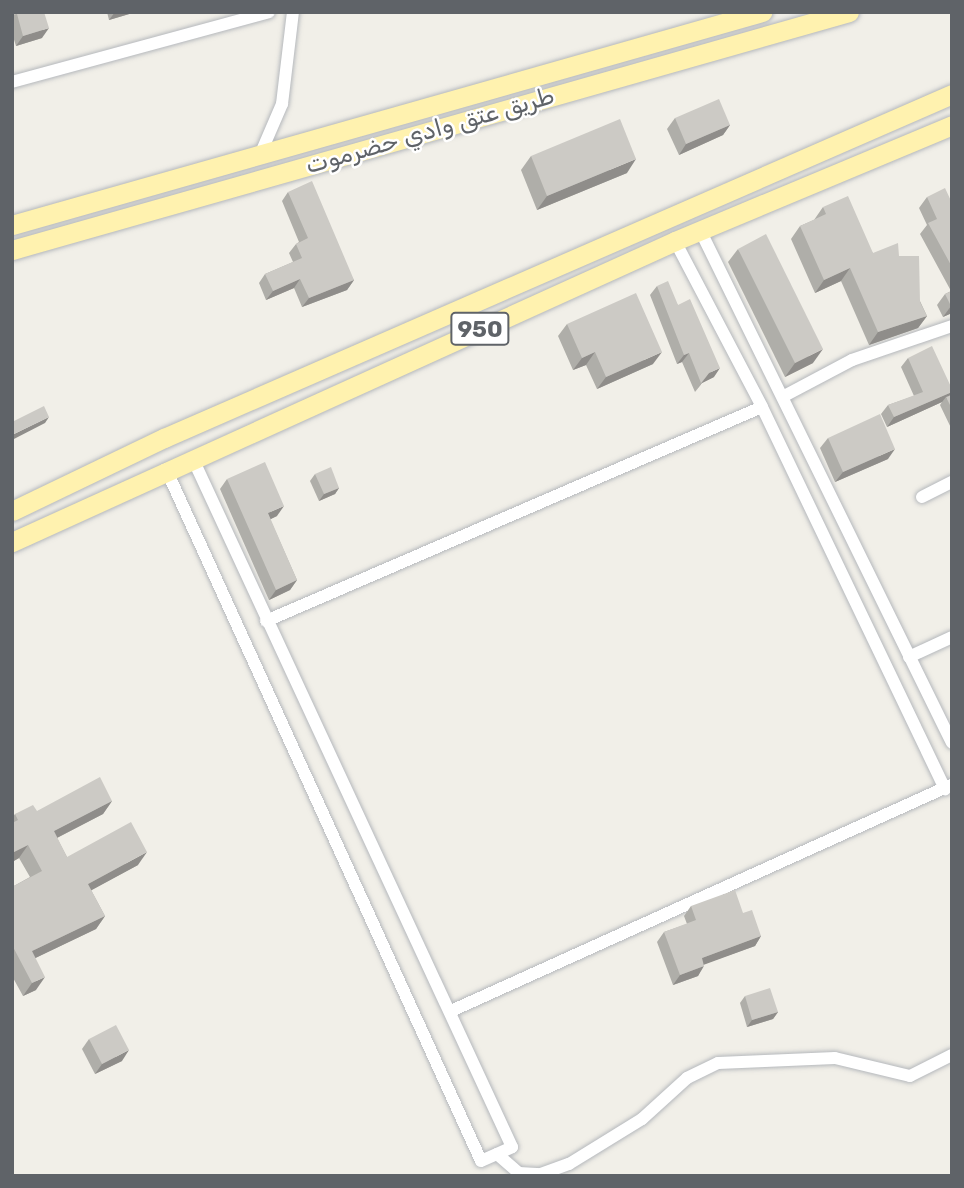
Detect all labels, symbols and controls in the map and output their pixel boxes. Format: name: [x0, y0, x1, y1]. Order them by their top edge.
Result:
street label: طريق عتق وادي حضرموت: [302, 82, 558, 180]
road number: 950: [450, 310, 510, 348]

